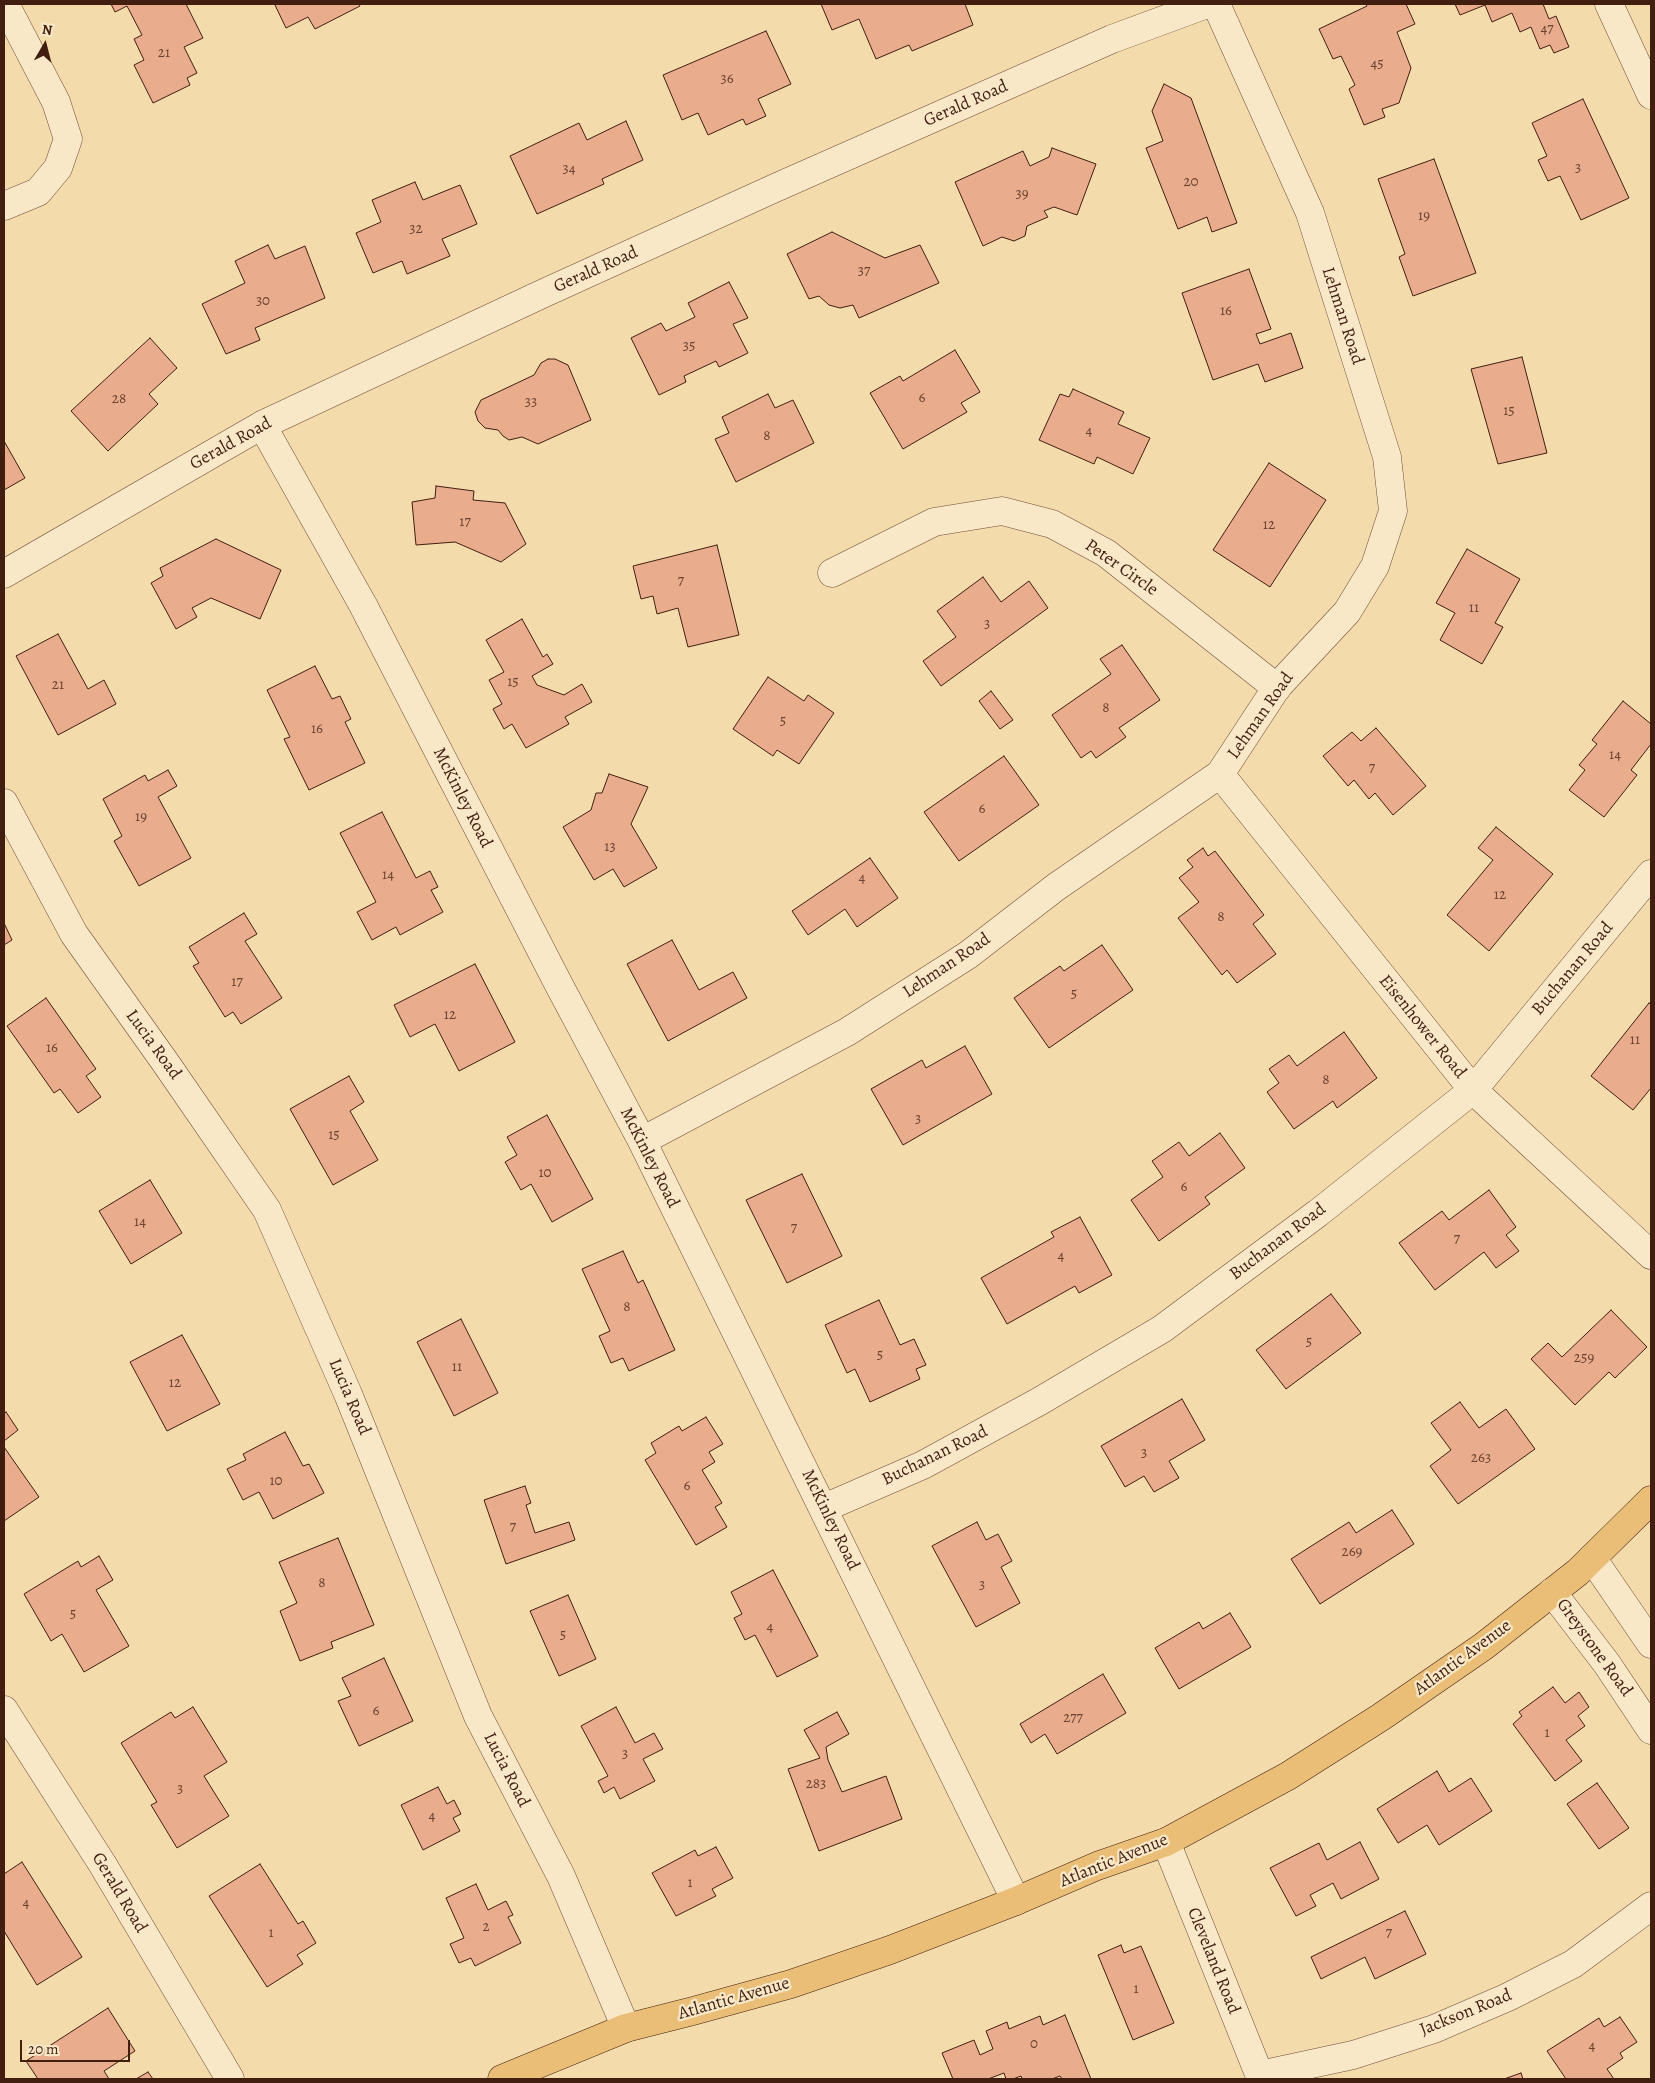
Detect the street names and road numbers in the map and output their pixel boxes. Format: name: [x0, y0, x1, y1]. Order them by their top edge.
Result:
street label: Gerald Road: [921, 76, 1011, 132]
street label: Gerald Road: [551, 242, 641, 298]
street label: Lehman Road: [1316, 265, 1368, 367]
street label: Gerald Road: [186, 413, 276, 475]
street label: Peter Circle: [1080, 535, 1162, 601]
street label: Lehman Road: [1223, 668, 1299, 764]
street label: McKinley Road: [427, 744, 497, 852]
street label: Buchanan Road: [1528, 918, 1618, 1020]
street label: Lehman Road: [899, 929, 995, 1003]
street label: Eisenhower Road: [1374, 971, 1470, 1083]
street label: Lucia Road: [120, 1006, 186, 1084]
street label: McKinley Road: [614, 1104, 684, 1212]
street label: Buchanan Road: [1225, 1199, 1331, 1285]
street label: Lucia Road: [323, 1355, 375, 1439]
street label: Buchanan Road: [878, 1421, 992, 1491]
street label: McKinley Road: [796, 1466, 864, 1574]
street label: Greystone Road: [1551, 1595, 1637, 1701]
street label: Atlantic Avenue: [1410, 1615, 1516, 1701]
street label: Lucia Road: [478, 1729, 534, 1811]
street label: Atlantic Avenue: [1057, 1829, 1171, 1893]
street label: Gerald Road: [87, 1849, 151, 1937]
street label: Cleveland Road: [1182, 1905, 1244, 2017]
street label: Atlantic Avenue: [676, 1973, 792, 2025]
street label: Jackson Road: [1417, 1985, 1515, 2041]

